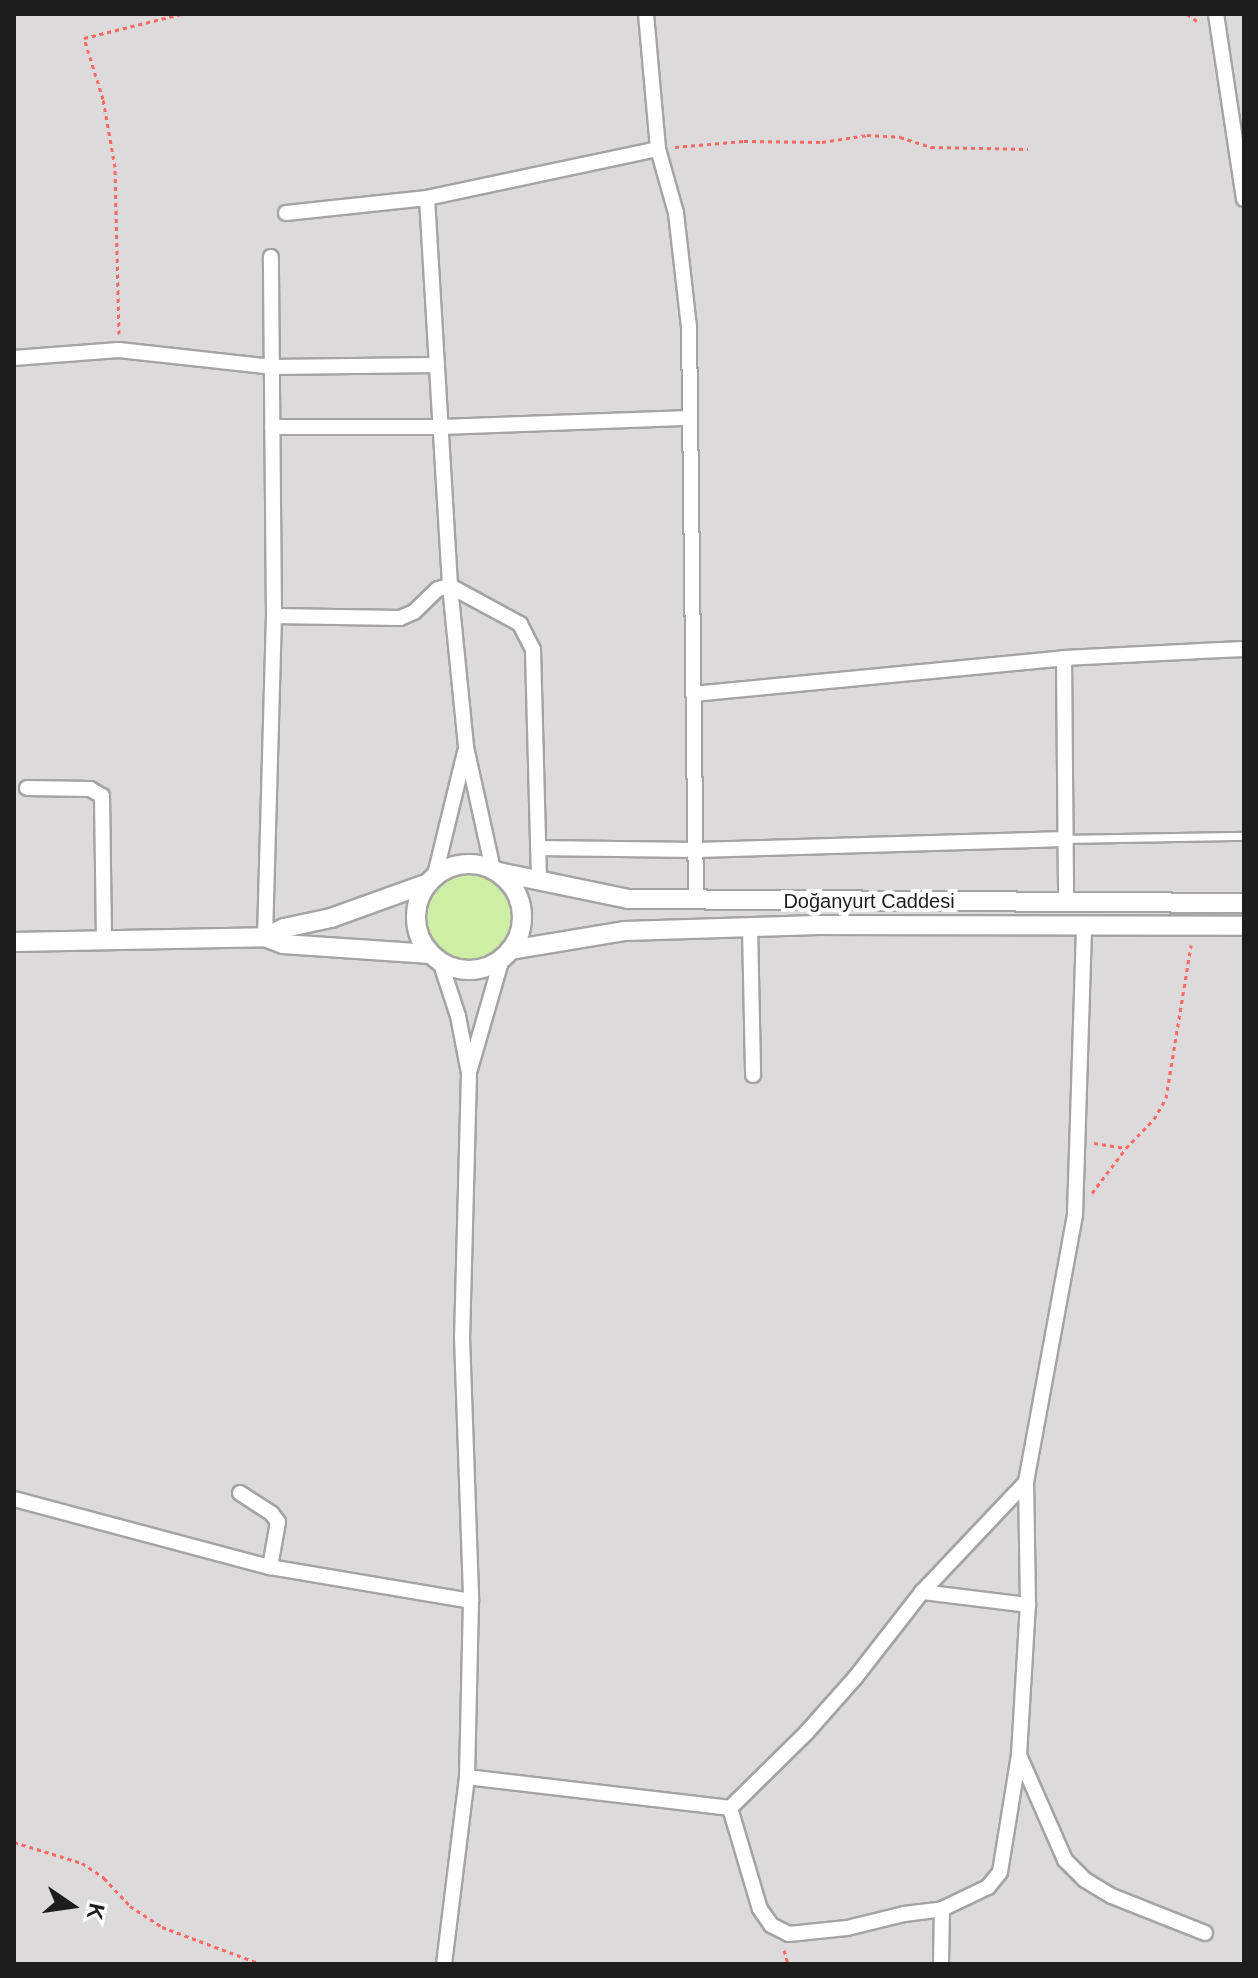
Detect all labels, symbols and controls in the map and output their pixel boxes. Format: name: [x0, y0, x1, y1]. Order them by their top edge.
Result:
street label: Doğanyurt Caddesi: [783, 889, 955, 913]
north arrow: [32, 1866, 112, 1946]
text: K: [82, 1901, 110, 1922]

